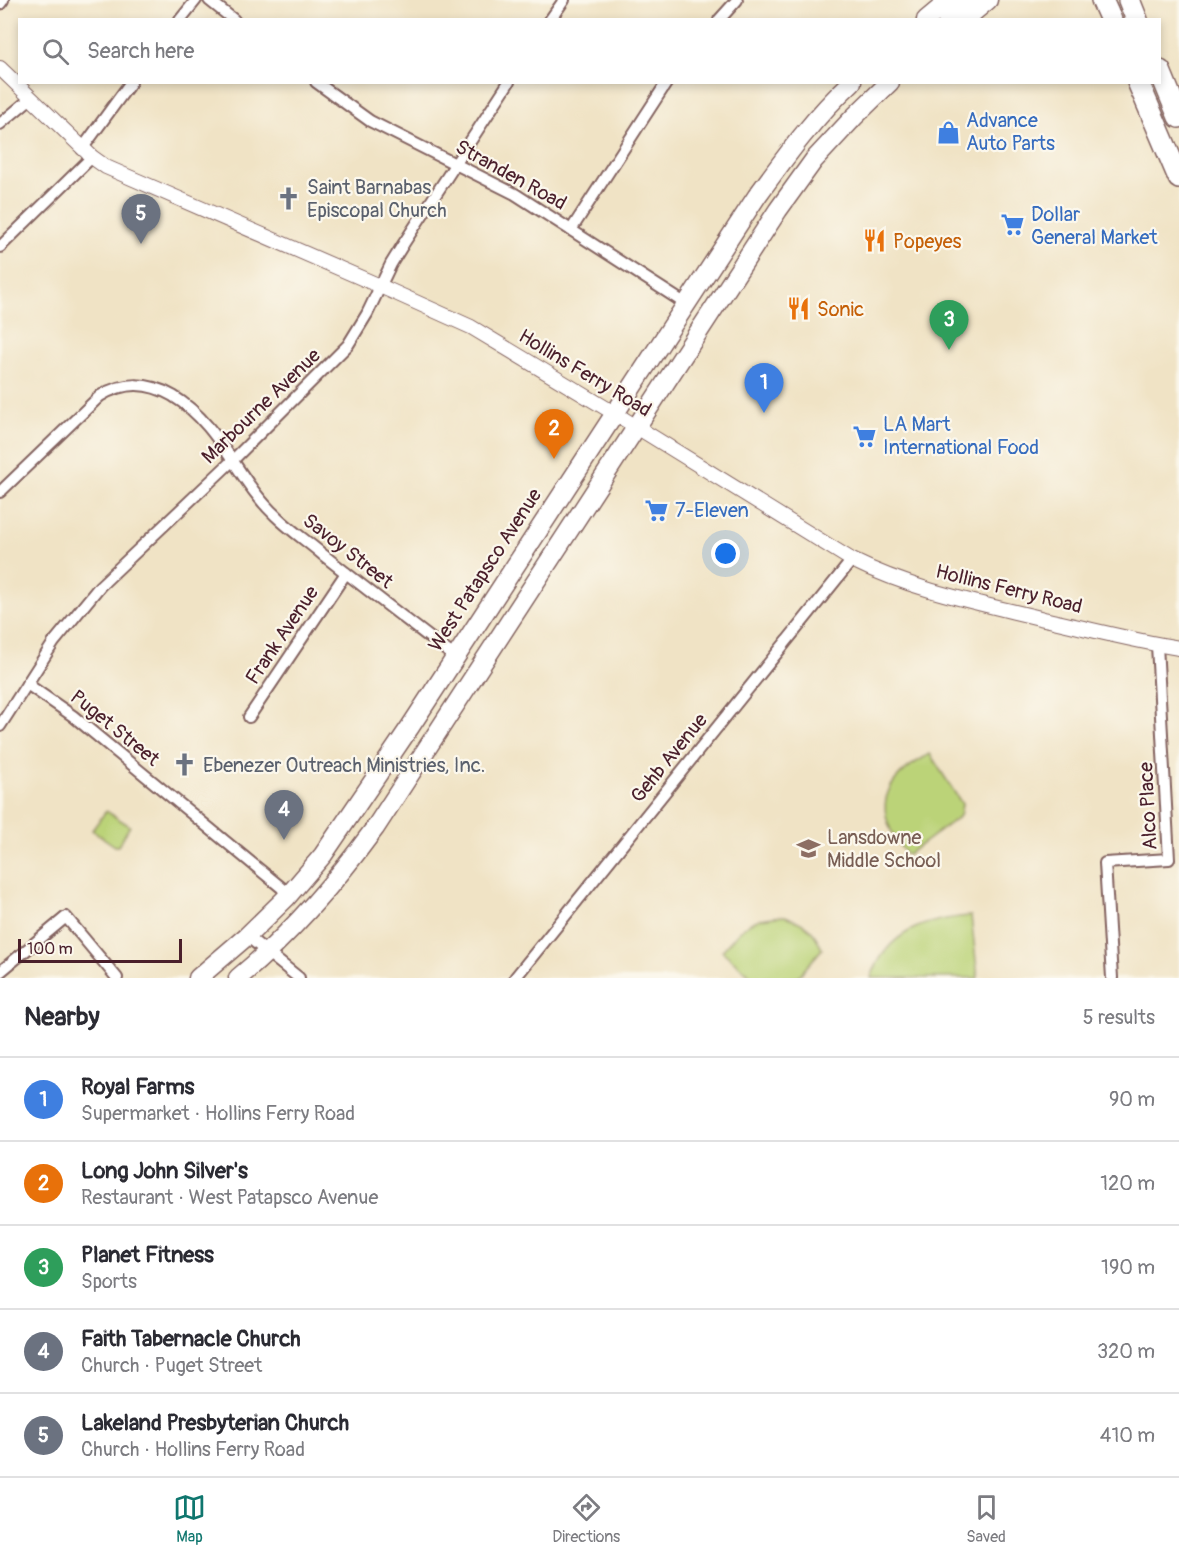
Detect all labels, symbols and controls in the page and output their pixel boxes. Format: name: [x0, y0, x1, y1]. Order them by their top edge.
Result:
search box: [18, 18, 1161, 84]
icon: search: [39, 35, 72, 68]
text: Search here: [87, 37, 194, 65]
place label: Advance Auto Parts: [966, 108, 1055, 156]
shop icon: Advance Auto Parts: [935, 119, 961, 145]
street label: Stranden Road: [451, 134, 571, 216]
place label: Saint Barnabas Episcopal Church: [307, 175, 447, 223]
church icon: Saint Barnabas Episcopal Church: [276, 186, 302, 212]
pin: 5: [122, 194, 160, 244]
place label: Dollar General Market: [1031, 202, 1158, 250]
supermarket icon: Dollar General Market: [1000, 212, 1026, 238]
restaurant icon: Popeyes: [862, 228, 888, 254]
place label: Popeyes: [893, 229, 961, 254]
restaurant icon: Sonic: [786, 296, 812, 322]
place label: Sonic: [817, 297, 864, 322]
pin: 3: [930, 300, 968, 350]
street label: Hollins Ferry Road: [514, 324, 656, 422]
street label: Marbourne Avenue: [196, 343, 326, 469]
pin: 1: [744, 364, 783, 413]
pin: 2: [534, 410, 574, 459]
place label: LA Mart International Food: [883, 412, 1039, 460]
supermarket icon: LA Mart International Food: [852, 423, 878, 449]
street label: West Patapsco Avenue: [423, 484, 547, 656]
supermarket icon: 7-Eleven: [644, 497, 670, 523]
place label: 7-Eleven: [675, 498, 749, 523]
street label: Savoy Street: [298, 508, 399, 595]
your location: [711, 539, 740, 568]
street label: Hollins Ferry Road: [933, 559, 1085, 619]
street label: Frank Avenue: [240, 581, 324, 689]
street label: Puget Street: [65, 684, 165, 772]
street label: Gehb Avenue: [625, 708, 713, 808]
church icon: Ebenezer Outreach Ministries, Inc.: [172, 752, 198, 778]
place label: Ebenezer Outreach Ministries, Inc.: [203, 753, 485, 778]
street label: Alco Place: [1133, 761, 1163, 851]
pin: 4: [264, 790, 304, 840]
place label: Lansdowne Middle School: [827, 825, 941, 873]
school or university icon: Lansdowne Middle School: [796, 835, 822, 861]
scale bar: [18, 936, 182, 964]
text: 100 m: [27, 939, 73, 959]
text: Nearby: [24, 1001, 100, 1033]
text: 5 results: [1083, 1005, 1155, 1030]
text: Royal Farms: [81, 1073, 194, 1101]
text: 1: [40, 1087, 47, 1112]
text: 90 m: [1109, 1087, 1155, 1112]
text: Supermarket · Hollins Ferry Road: [81, 1101, 355, 1126]
text: Long John Silver's: [81, 1157, 248, 1185]
text: 2: [38, 1171, 49, 1196]
text: 120 m: [1100, 1171, 1155, 1196]
text: Restaurant · West Patapsco Avenue: [81, 1185, 378, 1210]
text: Planet Fitness: [81, 1241, 214, 1269]
text: 3: [38, 1255, 49, 1280]
text: 190 m: [1101, 1255, 1155, 1280]
text: Sports: [81, 1269, 137, 1294]
text: Faith Tabernacle Church: [81, 1325, 301, 1353]
text: 4: [38, 1339, 49, 1364]
text: 320 m: [1097, 1339, 1155, 1364]
text: Church · Puget Street: [81, 1353, 262, 1378]
text: Lakeland Presbyterian Church: [81, 1409, 349, 1437]
text: 5: [38, 1423, 49, 1448]
text: 410 m: [1100, 1423, 1155, 1448]
text: Church · Hollins Ferry Road: [81, 1437, 305, 1462]
tab: Map: [173, 1491, 206, 1547]
tab: Directions: [552, 1491, 620, 1547]
tab: Saved: [966, 1491, 1006, 1547]

